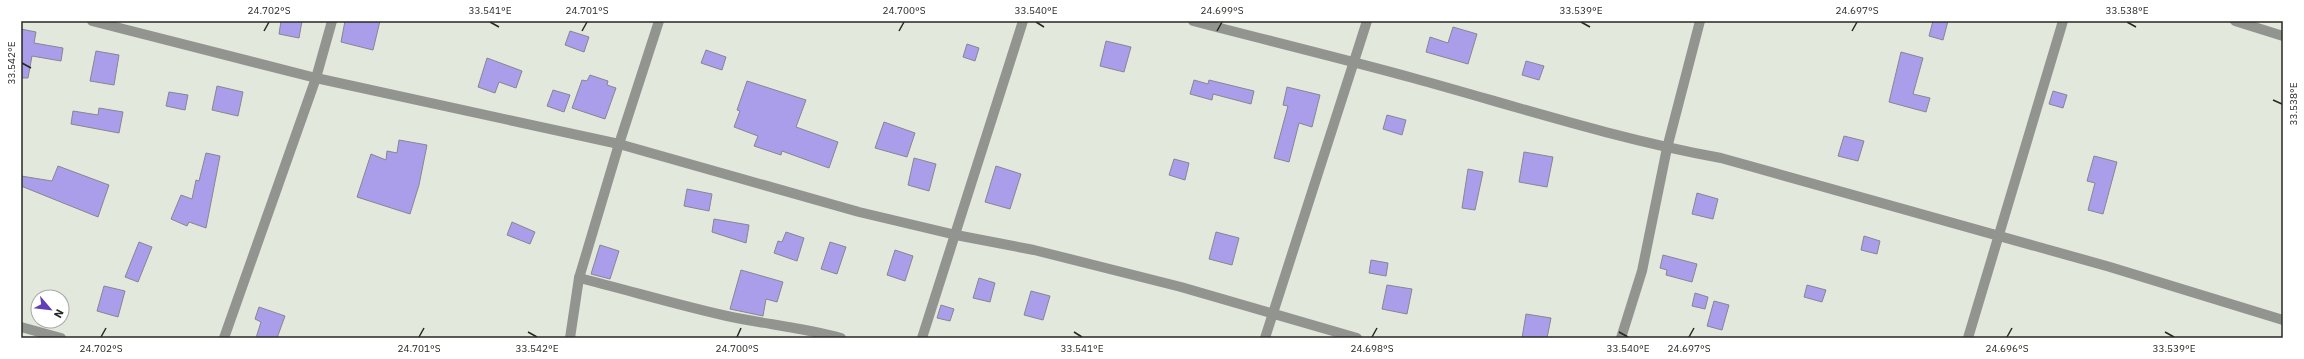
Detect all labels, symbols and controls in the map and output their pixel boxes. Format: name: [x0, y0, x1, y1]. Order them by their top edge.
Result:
text: 24.702°S: [247, 4, 291, 17]
text: 33.541°E: [468, 4, 512, 17]
text: 24.701°S: [565, 4, 609, 17]
text: 24.700°S: [882, 4, 926, 17]
text: 33.540°E: [1014, 4, 1058, 17]
text: 24.699°S: [1200, 4, 1244, 17]
text: 33.539°E: [1559, 4, 1603, 17]
text: 24.697°S: [1835, 4, 1879, 17]
text: 33.538°E: [2105, 4, 2149, 17]
text: 33.542°E: [5, 41, 18, 85]
text: 33.538°E: [2287, 82, 2300, 126]
north arrow: [30, 289, 70, 329]
text: N: [51, 307, 67, 321]
text: 24.702°S: [79, 342, 123, 355]
text: 24.701°S: [397, 342, 441, 355]
text: 33.542°E: [515, 342, 559, 355]
text: 24.700°S: [715, 342, 759, 355]
text: 33.541°E: [1060, 342, 1104, 355]
text: 24.698°S: [1350, 342, 1394, 355]
text: 33.540°E: [1606, 342, 1650, 355]
text: 24.697°S: [1667, 342, 1711, 355]
text: 24.696°S: [1985, 342, 2029, 355]
text: 33.539°E: [2152, 342, 2196, 355]

